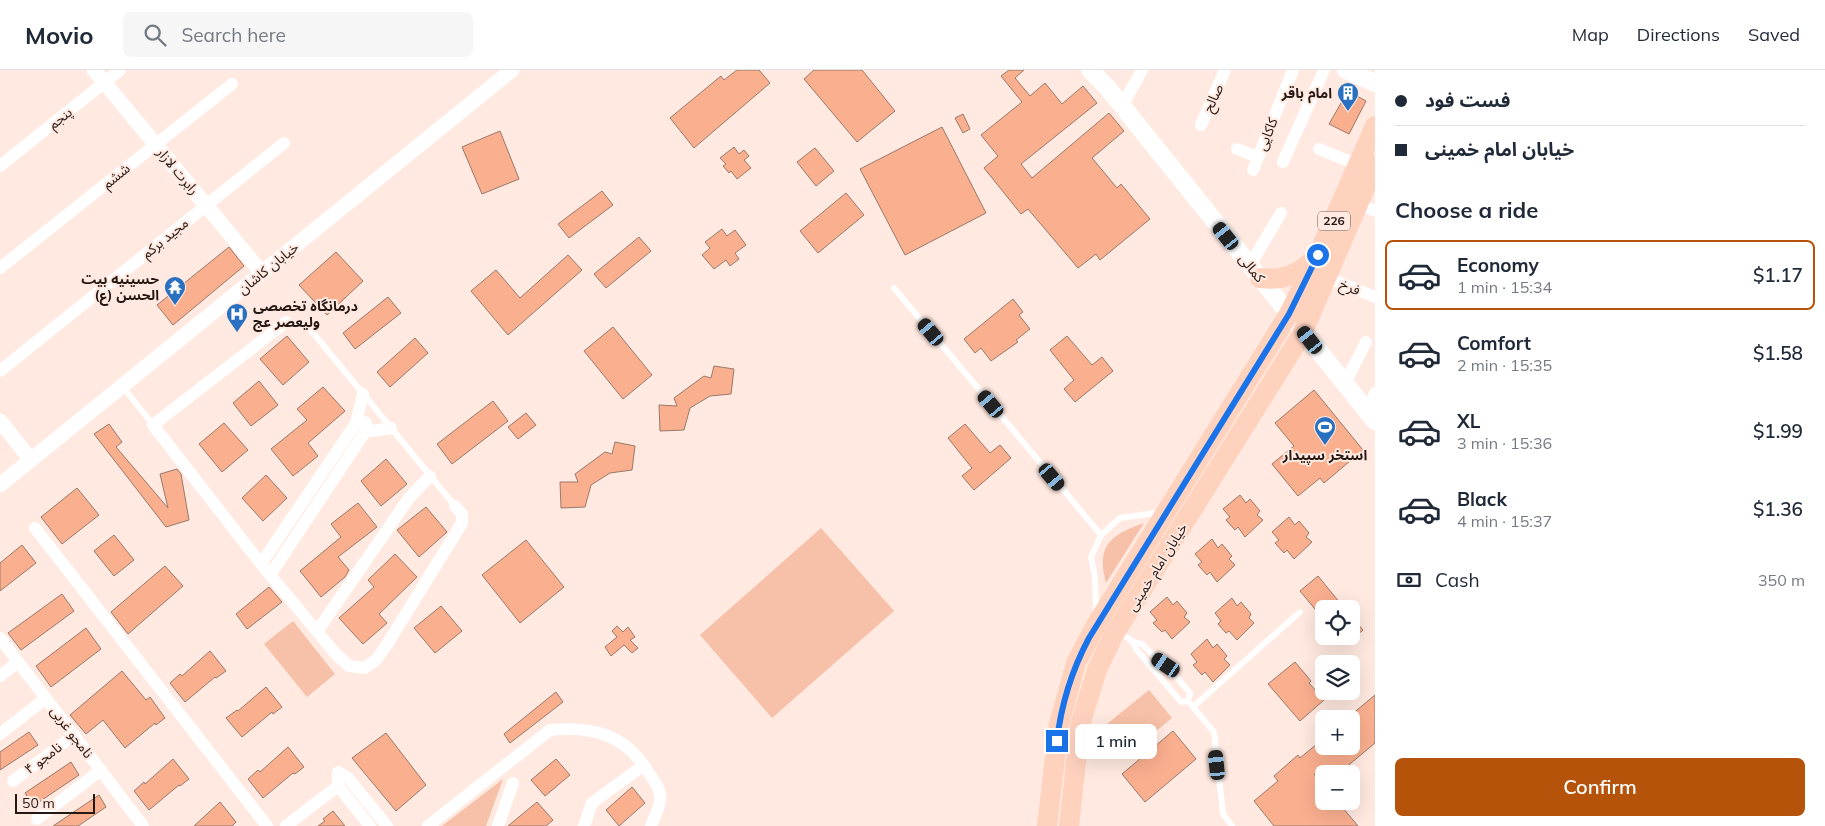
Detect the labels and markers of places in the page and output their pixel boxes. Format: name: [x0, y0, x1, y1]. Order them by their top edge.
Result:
building icon: امام باقر: [1336, 81, 1360, 112]
place label: امام باقر: [1281, 84, 1332, 104]
place label: حسینیه بیت الحسن (ع): [81, 270, 159, 306]
temple icon: حسینیه بیت الحسن (ع): [163, 275, 187, 306]
place label: درمانگاه تخصصی ولیعصر عج: [253, 297, 358, 332]
hospital icon: درمانگاه تخصصی ولیعصر عج: [225, 302, 249, 333]
sports icon: استخر سپیدار: [1313, 415, 1337, 446]
place label: استخر سپیدار: [1282, 446, 1367, 465]

